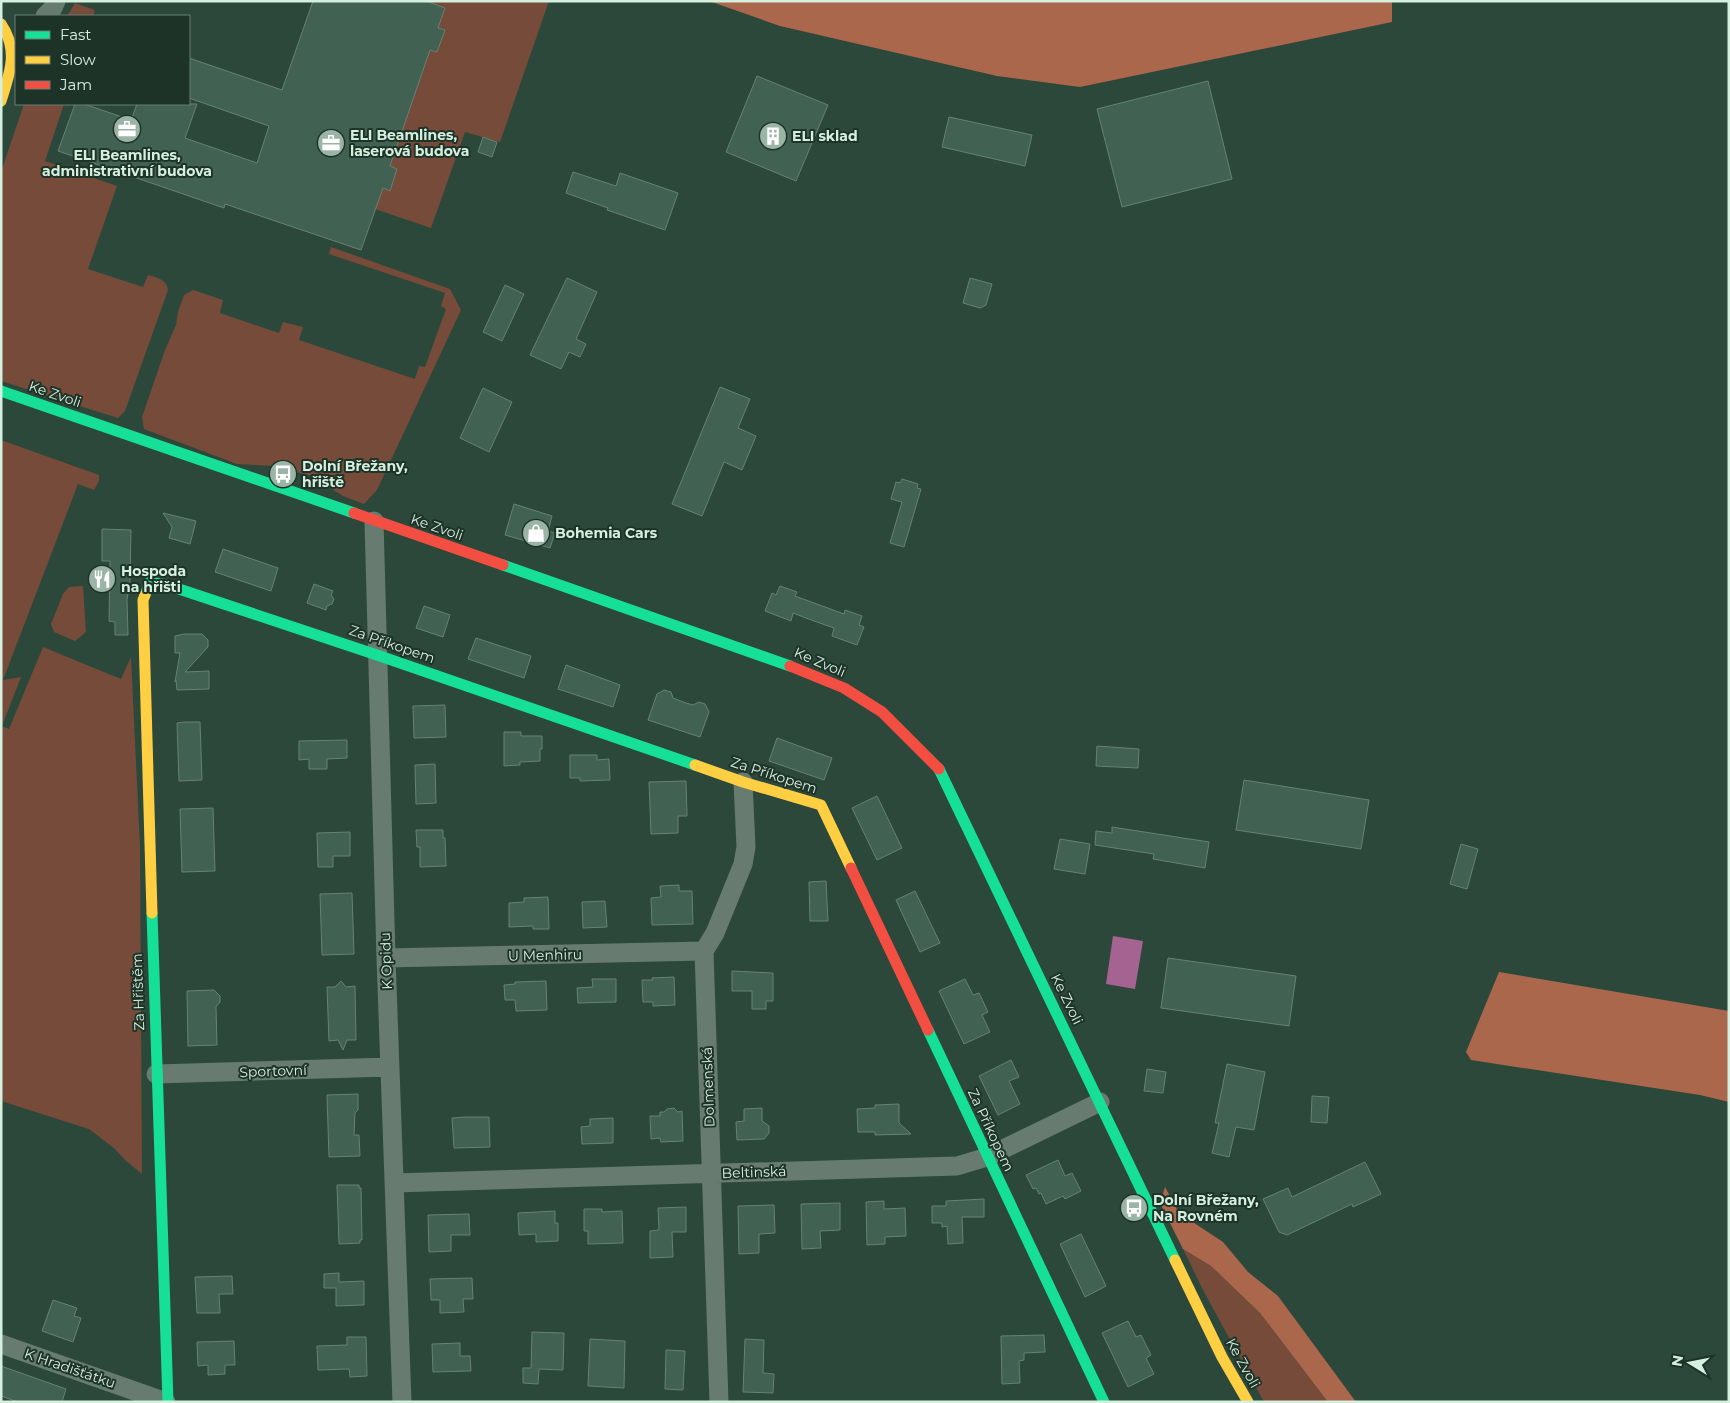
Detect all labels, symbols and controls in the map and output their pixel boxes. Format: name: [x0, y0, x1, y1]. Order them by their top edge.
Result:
legend: [15, 15, 190, 105]
text: Fast: [60, 25, 91, 44]
text: Slow: [60, 50, 96, 69]
text: Jam: [59, 75, 92, 94]
office icon: ELI Beamlines, administrativní budova: [112, 114, 142, 144]
building icon: ELI sklad: [758, 121, 788, 151]
place label: ELI Beamlines, laserová budova: [350, 126, 469, 160]
place label: ELI sklad: [792, 127, 858, 145]
office icon: ELI Beamlines, laserová budova: [316, 128, 346, 158]
place label: ELI Beamlines, administrativní budova: [42, 146, 212, 180]
street label: Ke Zvoli: [26, 377, 84, 411]
place label: Dolní Břežany, hřiště: [302, 457, 408, 491]
bus stop icon: Dolní Břežany, hřiště: [268, 459, 298, 489]
street label: Ke Zvoli: [408, 510, 466, 544]
shop icon: Bohemia Cars: [521, 518, 551, 548]
place label: Bohemia Cars: [555, 524, 658, 542]
place label: Hospoda na hřišti: [121, 562, 186, 596]
restaurant icon: Hospoda na hřišti: [87, 564, 117, 594]
street label: Za Příkopem: [347, 621, 437, 667]
street label: Ke Zvoli: [791, 643, 849, 681]
street label: Za Příkopem: [729, 753, 819, 797]
street label: K Opidu: [376, 932, 396, 990]
street label: U Menhiru: [508, 945, 582, 965]
street label: Za Hřištěm: [128, 953, 148, 1031]
street label: Ke Zvoli: [1047, 971, 1087, 1027]
street label: Dolmenská: [698, 1047, 718, 1127]
street label: Sportovní: [239, 1061, 308, 1081]
street label: Za Příkopem: [964, 1086, 1018, 1174]
street label: Beltinská: [721, 1162, 787, 1182]
place label: Dolní Břežany, Na Rovném: [1153, 1191, 1259, 1225]
bus stop icon: Dolní Břežany, Na Rovném: [1119, 1193, 1149, 1223]
street label: Ke Zvoli: [1222, 1335, 1264, 1391]
north arrow: [1665, 1338, 1715, 1388]
street label: K Hradišťátku: [22, 1344, 118, 1392]
text: N: [1667, 1354, 1687, 1368]

